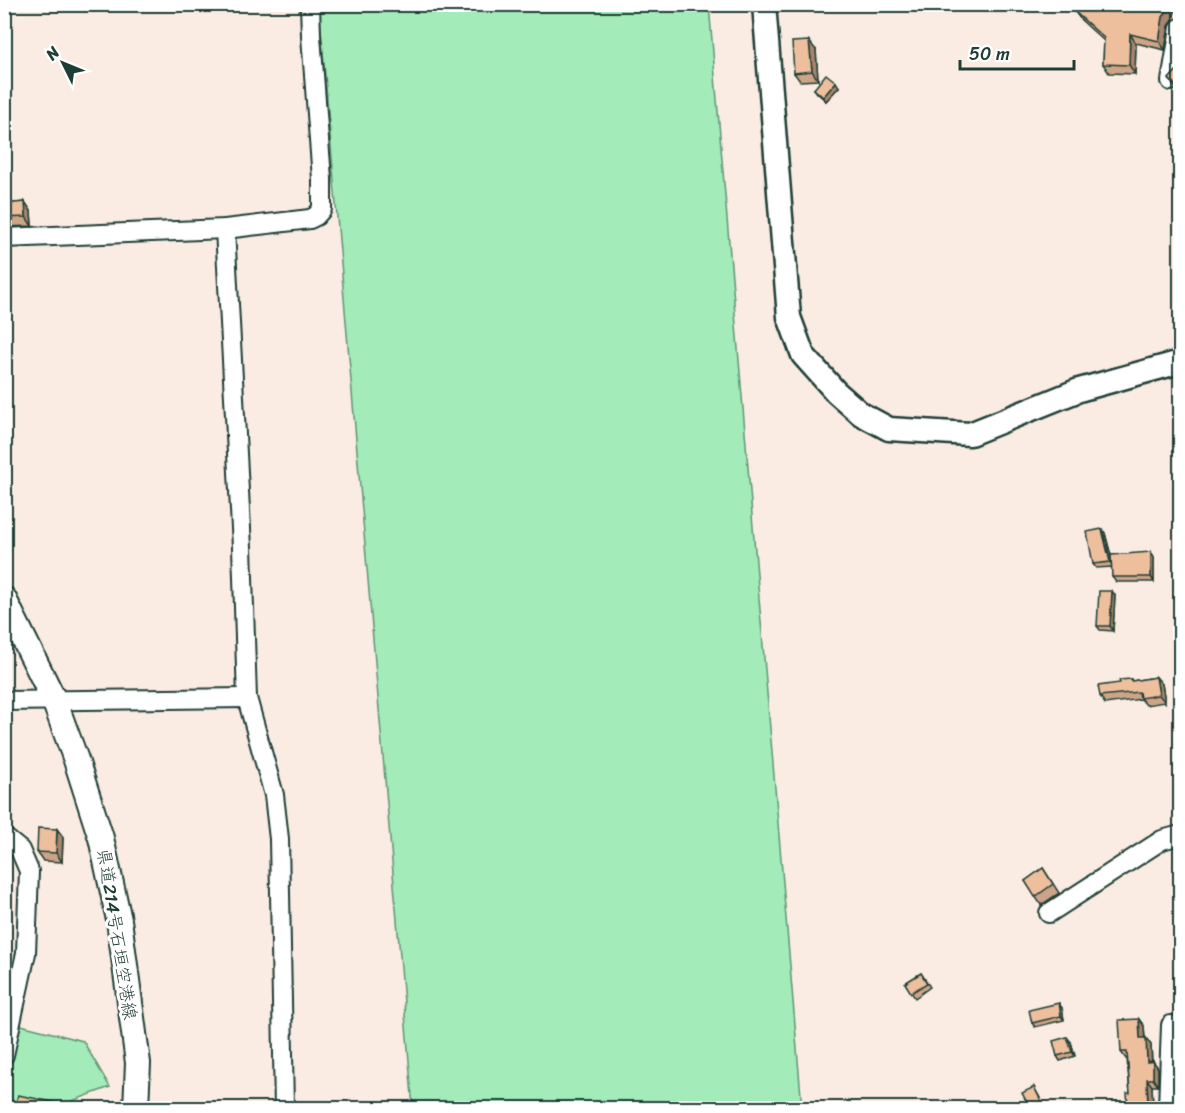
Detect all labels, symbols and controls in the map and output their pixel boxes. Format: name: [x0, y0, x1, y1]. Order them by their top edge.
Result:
north arrow: [33, 33, 93, 93]
scale bar: [960, 33, 1074, 71]
text: 50 m: [969, 38, 1010, 70]
text: N: [37, 39, 67, 68]
street label: 県道214号石垣空港線: [88, 846, 146, 1022]

